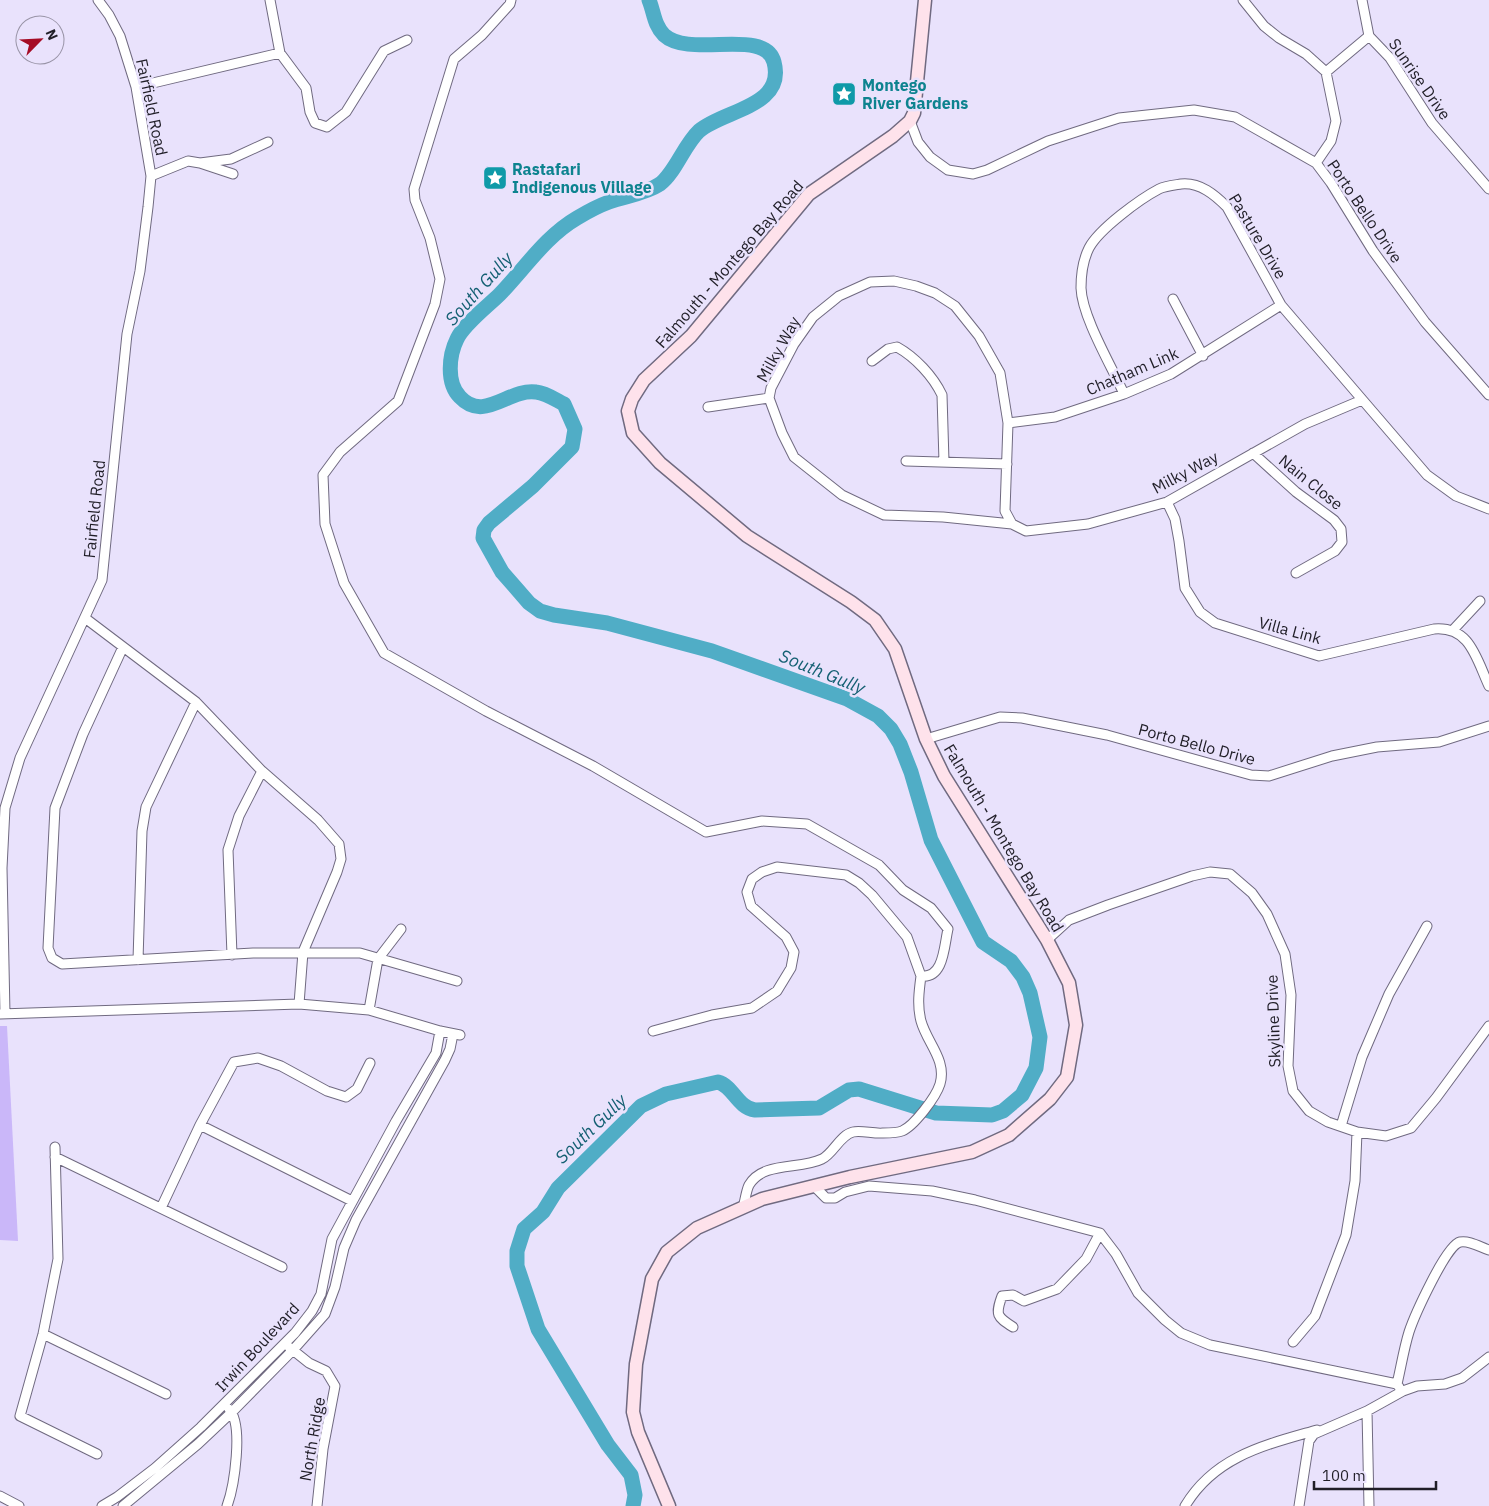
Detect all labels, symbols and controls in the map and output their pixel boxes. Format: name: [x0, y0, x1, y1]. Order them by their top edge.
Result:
north arrow: [15, 15, 65, 65]
text: N: [42, 26, 62, 43]
street label: Sunrise Drive: [1385, 34, 1456, 124]
street label: Fairfield Road: [132, 57, 172, 157]
place label: Montego River Gardens: [862, 75, 968, 113]
place icon: Montego River Gardens: [831, 81, 857, 107]
street label: Porto Bello Drive: [1323, 156, 1407, 267]
place label: Rastafari Indigenous Village: [512, 159, 652, 197]
place icon: Rastafari Indigenous Village: [482, 165, 508, 191]
street label: Falmouth - Montego Bay Road: [651, 176, 807, 352]
street label: Pasture Drive: [1225, 190, 1291, 282]
water label: South Gully: [440, 246, 518, 330]
street label: Milky Way: [752, 313, 804, 385]
street label: Chatham Link: [1083, 342, 1182, 399]
street label: Milky Way: [1148, 446, 1222, 498]
street label: Nain Close: [1275, 450, 1347, 514]
street label: Fairfield Road: [79, 459, 109, 559]
street label: Villa Link: [1256, 612, 1324, 648]
water label: South Gully: [776, 644, 870, 700]
street label: Porto Bello Drive: [1136, 719, 1258, 769]
street label: Falmouth - Montego Bay Road: [940, 740, 1068, 936]
street label: Skyline Drive: [1261, 974, 1285, 1068]
water label: South Gully: [550, 1088, 632, 1168]
street label: Irwin Boulevard: [211, 1298, 303, 1396]
street label: North Ridge: [295, 1395, 329, 1483]
scale bar: [1314, 1458, 1436, 1490]
text: 100 m: [1322, 1466, 1366, 1485]

